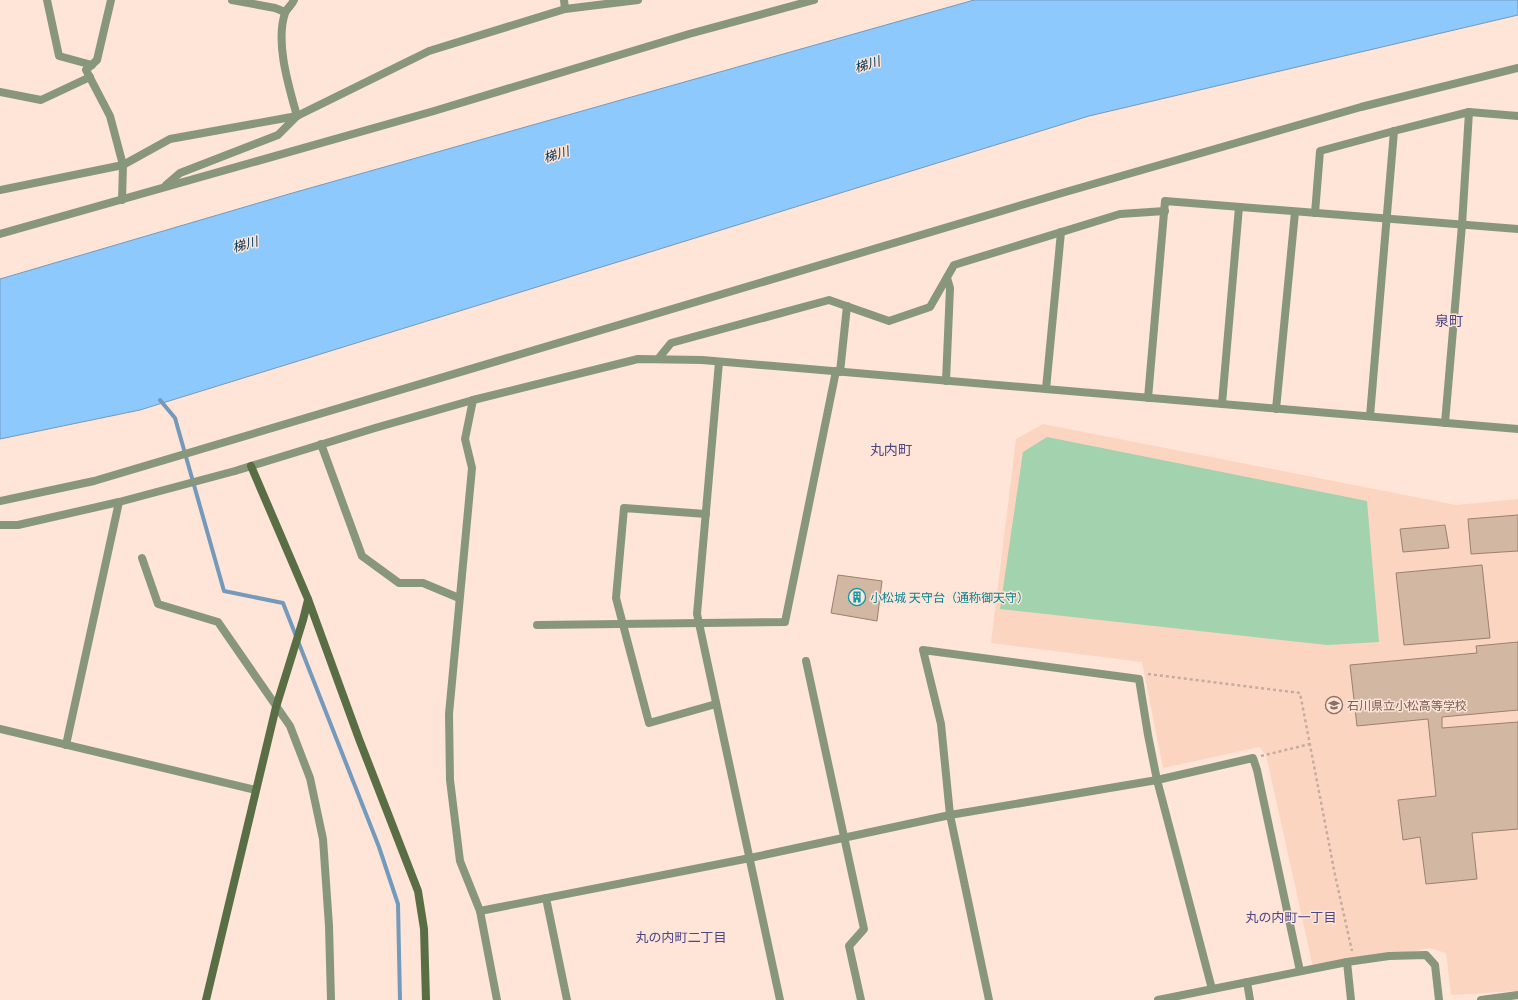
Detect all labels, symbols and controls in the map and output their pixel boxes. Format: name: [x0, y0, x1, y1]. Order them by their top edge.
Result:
water label: 梯川: [852, 51, 884, 76]
water label: 梯川: [541, 141, 573, 166]
water label: 梯川: [230, 231, 262, 256]
district label: 泉町: [1435, 311, 1463, 330]
district label: 丸内町: [870, 440, 912, 459]
building icon: 小松城 天守台（通称御天守）: [847, 587, 867, 607]
place label: 小松城 天守台（通称御天守）: [870, 589, 1029, 606]
school or university icon: 石川県立小松高等学校: [1324, 695, 1344, 715]
place label: 石川県立小松高等学校: [1347, 697, 1467, 714]
district label: 丸の内町一丁目: [1245, 908, 1337, 926]
district label: 丸の内町二丁目: [635, 928, 727, 946]

